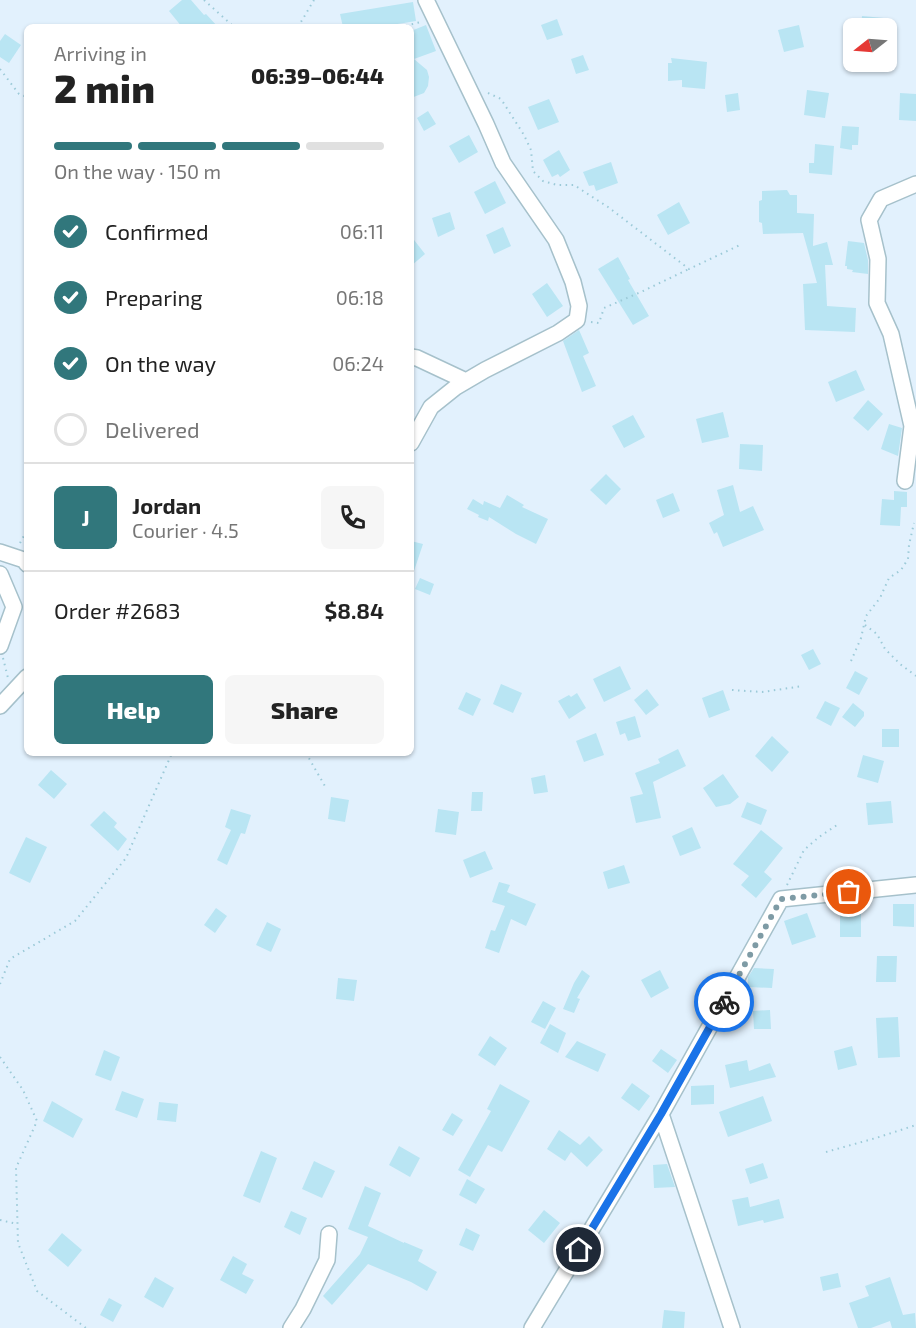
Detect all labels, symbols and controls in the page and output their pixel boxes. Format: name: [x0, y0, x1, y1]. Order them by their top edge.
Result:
north arrow: [843, 18, 897, 72]
map controls: [843, 18, 897, 72]
text: Arriving in: [54, 41, 147, 65]
text: 06:39–06:44: [251, 62, 384, 88]
text: 2 min: [54, 64, 155, 111]
text: On the way · 150 m: [54, 159, 221, 183]
icon: check: [54, 215, 87, 248]
text: Confirmed: [105, 218, 209, 244]
text: 06:11: [340, 219, 384, 243]
icon: check: [54, 281, 87, 314]
text: Preparing: [105, 284, 203, 310]
text: 06:18: [336, 285, 384, 309]
icon: check: [54, 347, 87, 380]
text: On the way: [105, 350, 216, 376]
text: 06:24: [332, 351, 384, 375]
text: Delivered: [105, 416, 200, 442]
button: phone: [321, 486, 384, 549]
text: Jordan: [132, 492, 201, 518]
text: J: [81, 504, 90, 530]
text: Courier · 4.5: [132, 518, 239, 542]
text: Order #2683: [54, 597, 181, 623]
text: $8.84: [324, 597, 384, 623]
button: Help: [54, 675, 213, 744]
button: Share: [225, 675, 384, 744]
pin: [823, 866, 874, 917]
icon: bag: [832, 875, 865, 908]
courier: [694, 972, 754, 1032]
icon: bike: [708, 986, 741, 1019]
pin: [553, 1224, 604, 1275]
icon: home: [562, 1233, 595, 1266]

